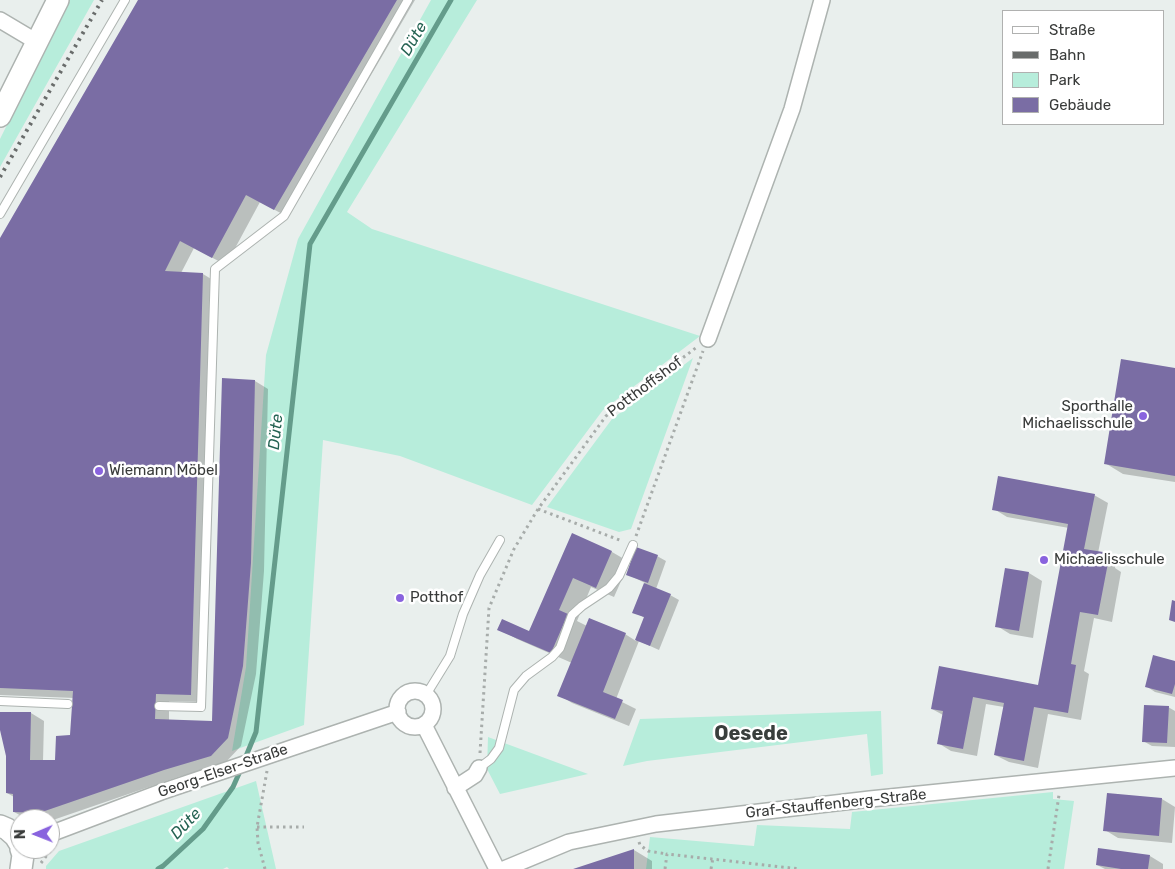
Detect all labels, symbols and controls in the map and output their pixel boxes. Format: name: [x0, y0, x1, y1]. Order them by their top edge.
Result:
legend: [1002, 10, 1165, 125]
water label: Düte: [397, 19, 431, 59]
text: Straße: [1049, 21, 1095, 39]
text: Bahn: [1049, 46, 1086, 64]
text: Park: [1049, 71, 1080, 89]
text: Gebäude: [1049, 96, 1111, 114]
street label: Potthoffshof: [604, 353, 686, 421]
place label: Sporthalle Michaelisschule: [1022, 398, 1133, 433]
marker: Sporthalle Michaelisschule: [1137, 410, 1149, 422]
water label: Düte: [265, 413, 287, 451]
place label: Wiemann Möbel: [109, 462, 218, 480]
marker: Wiemann Möbel: [93, 465, 105, 477]
place label: Michaelisschule: [1054, 551, 1165, 569]
marker: Michaelisschule: [1038, 554, 1050, 566]
place label: Potthof: [410, 589, 463, 607]
marker: Potthof: [394, 592, 406, 604]
district label: Oesede: [714, 722, 788, 746]
street label: Georg-Elser-Straße: [156, 740, 290, 802]
street label: Graf-Stauffenberg-Straße: [745, 786, 927, 822]
water label: Düte: [167, 804, 205, 844]
north arrow: [10, 809, 60, 859]
text: N: [12, 829, 29, 839]

